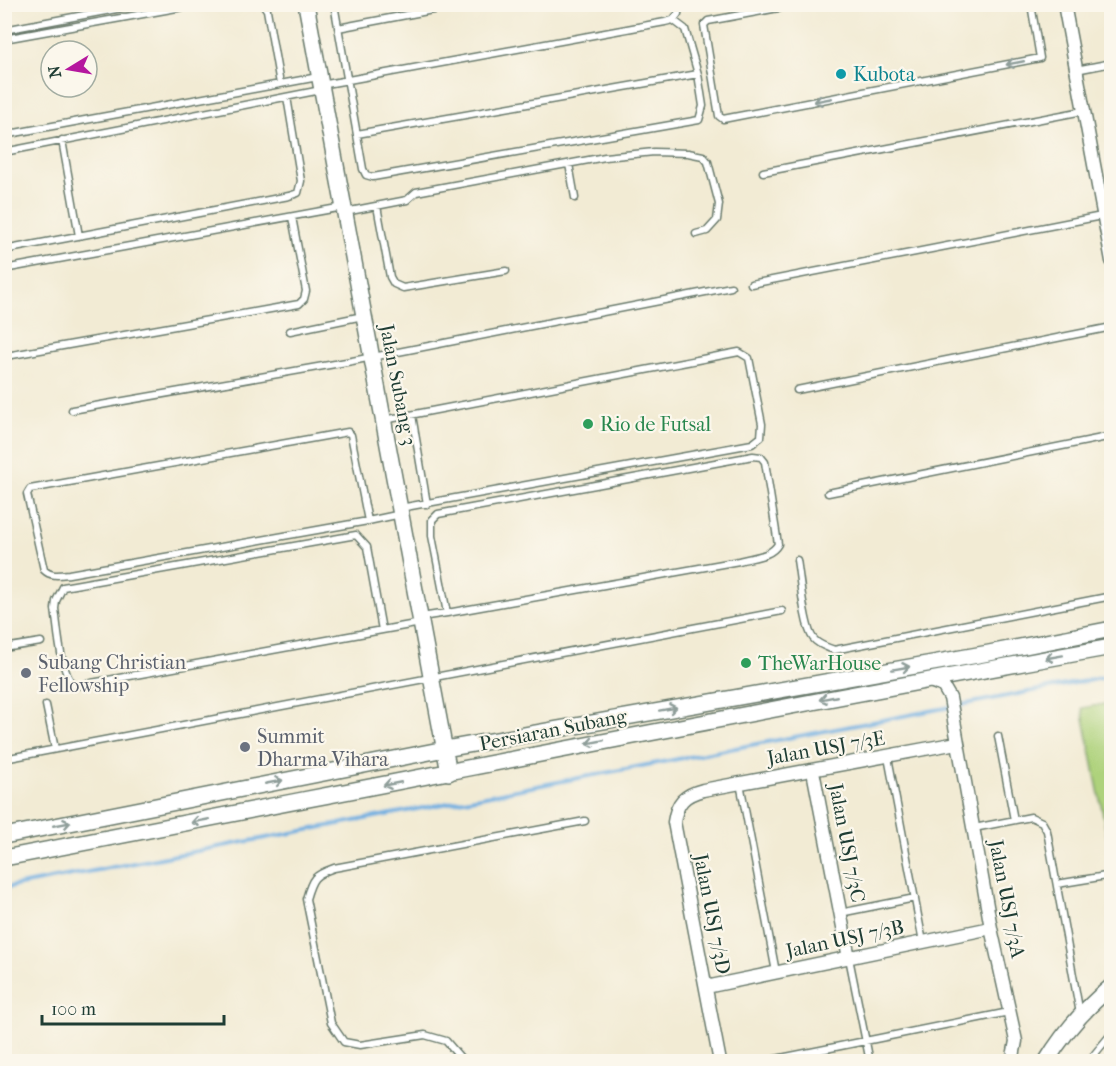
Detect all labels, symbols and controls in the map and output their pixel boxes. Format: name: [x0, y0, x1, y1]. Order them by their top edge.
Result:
north arrow: [39, 39, 99, 99]
one-way arrow: [1006, 58, 1025, 69]
text: N: [44, 63, 65, 80]
place label: Kubota: [853, 63, 916, 86]
marker: Kubota: [834, 67, 848, 81]
one-way arrow: [814, 95, 834, 106]
street label: Jalan Subang 3: [375, 320, 421, 448]
place label: Rio de Futsal: [600, 413, 711, 436]
marker: Rio de Futsal: [581, 417, 595, 431]
place label: Subang Christian Fellowship: [38, 651, 187, 697]
place label: TheWarHouse: [758, 652, 881, 675]
one-way arrow: [1045, 652, 1064, 663]
marker: TheWarHouse: [739, 656, 753, 670]
one-way arrow: [891, 663, 911, 674]
marker: Subang Christian Fellowship: [19, 666, 33, 680]
one-way arrow: [818, 693, 838, 704]
street label: Persiaran Subang: [477, 704, 629, 756]
one-way arrow: [658, 704, 677, 715]
place label: Summit Dharma Vihara: [257, 725, 389, 771]
street label: Jalan USJ 7/3E: [763, 726, 887, 770]
one-way arrow: [585, 737, 605, 748]
marker: Summit Dharma Vihara: [238, 740, 252, 754]
one-way arrow: [263, 776, 283, 787]
one-way arrow: [383, 779, 402, 790]
street label: Jalan USJ 7/3C: [824, 780, 870, 904]
one-way arrow: [191, 816, 211, 827]
one-way arrow: [52, 818, 71, 829]
street label: Jalan USJ 7/3A: [984, 836, 1030, 961]
street label: Jalan USJ 7/3D: [689, 850, 735, 976]
street label: Jalan USJ 7/3B: [782, 915, 906, 963]
scale bar: [42, 988, 224, 1026]
text: 100 m: [51, 999, 96, 1020]

